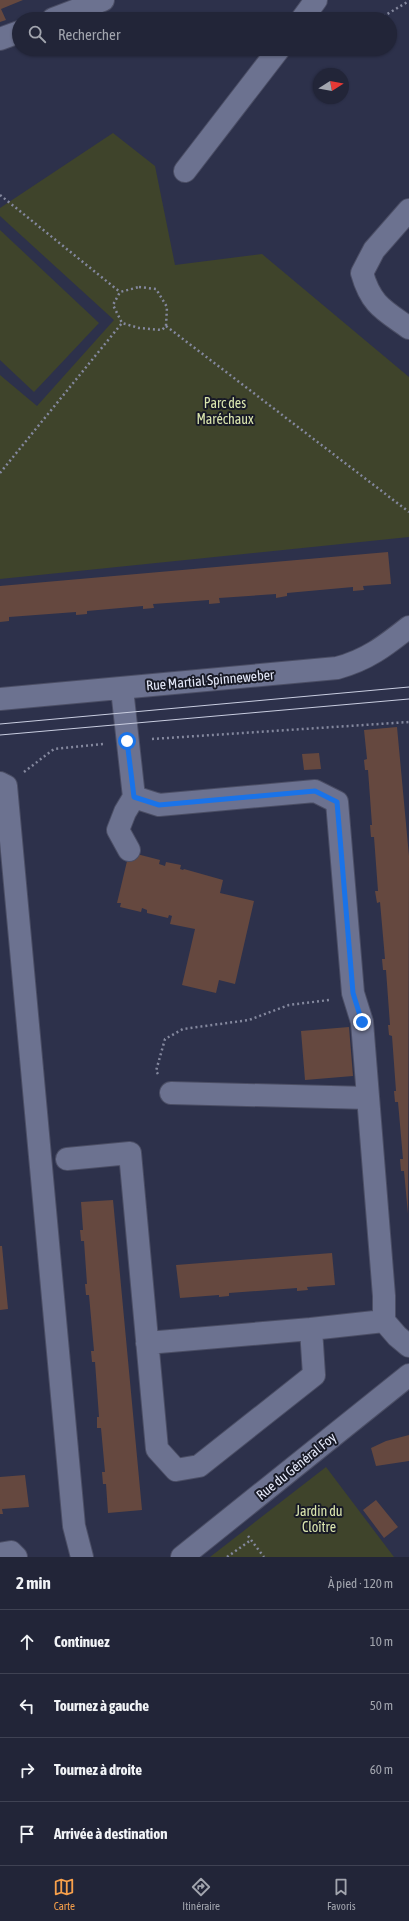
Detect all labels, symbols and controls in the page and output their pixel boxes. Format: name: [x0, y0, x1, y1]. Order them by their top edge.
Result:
search box: [12, 12, 397, 56]
icon: search: [26, 23, 48, 45]
text: Rechercher: [58, 26, 120, 43]
north arrow: [313, 68, 349, 104]
park label: Parc des Maréchaux: [196, 395, 254, 427]
street label: Rue Martial Spinneweber: [145, 666, 276, 694]
route start: [118, 732, 136, 750]
route end: [353, 1013, 371, 1031]
street label: Rue du Général Foy: [253, 1429, 339, 1503]
park label: Jardin du Cloître: [295, 1503, 343, 1535]
text: 2 min: [16, 1573, 51, 1593]
text: À pied · 120 m: [328, 1576, 393, 1591]
icon: ahead: [16, 1631, 38, 1653]
text: Continuez: [54, 1633, 110, 1650]
text: 10 m: [370, 1634, 393, 1649]
icon: left: [16, 1695, 38, 1717]
text: Tournez à gauche: [54, 1697, 149, 1714]
text: 50 m: [370, 1698, 393, 1713]
icon: right: [16, 1759, 38, 1781]
text: Tournez à droite: [54, 1761, 142, 1778]
text: 60 m: [370, 1762, 393, 1777]
icon: arrive: [16, 1823, 38, 1845]
text: Arrivée à destination: [54, 1825, 168, 1842]
tab: Carte: [53, 1876, 75, 1912]
tab: Itinéraire: [182, 1876, 220, 1912]
tab: Favoris: [327, 1876, 356, 1912]

